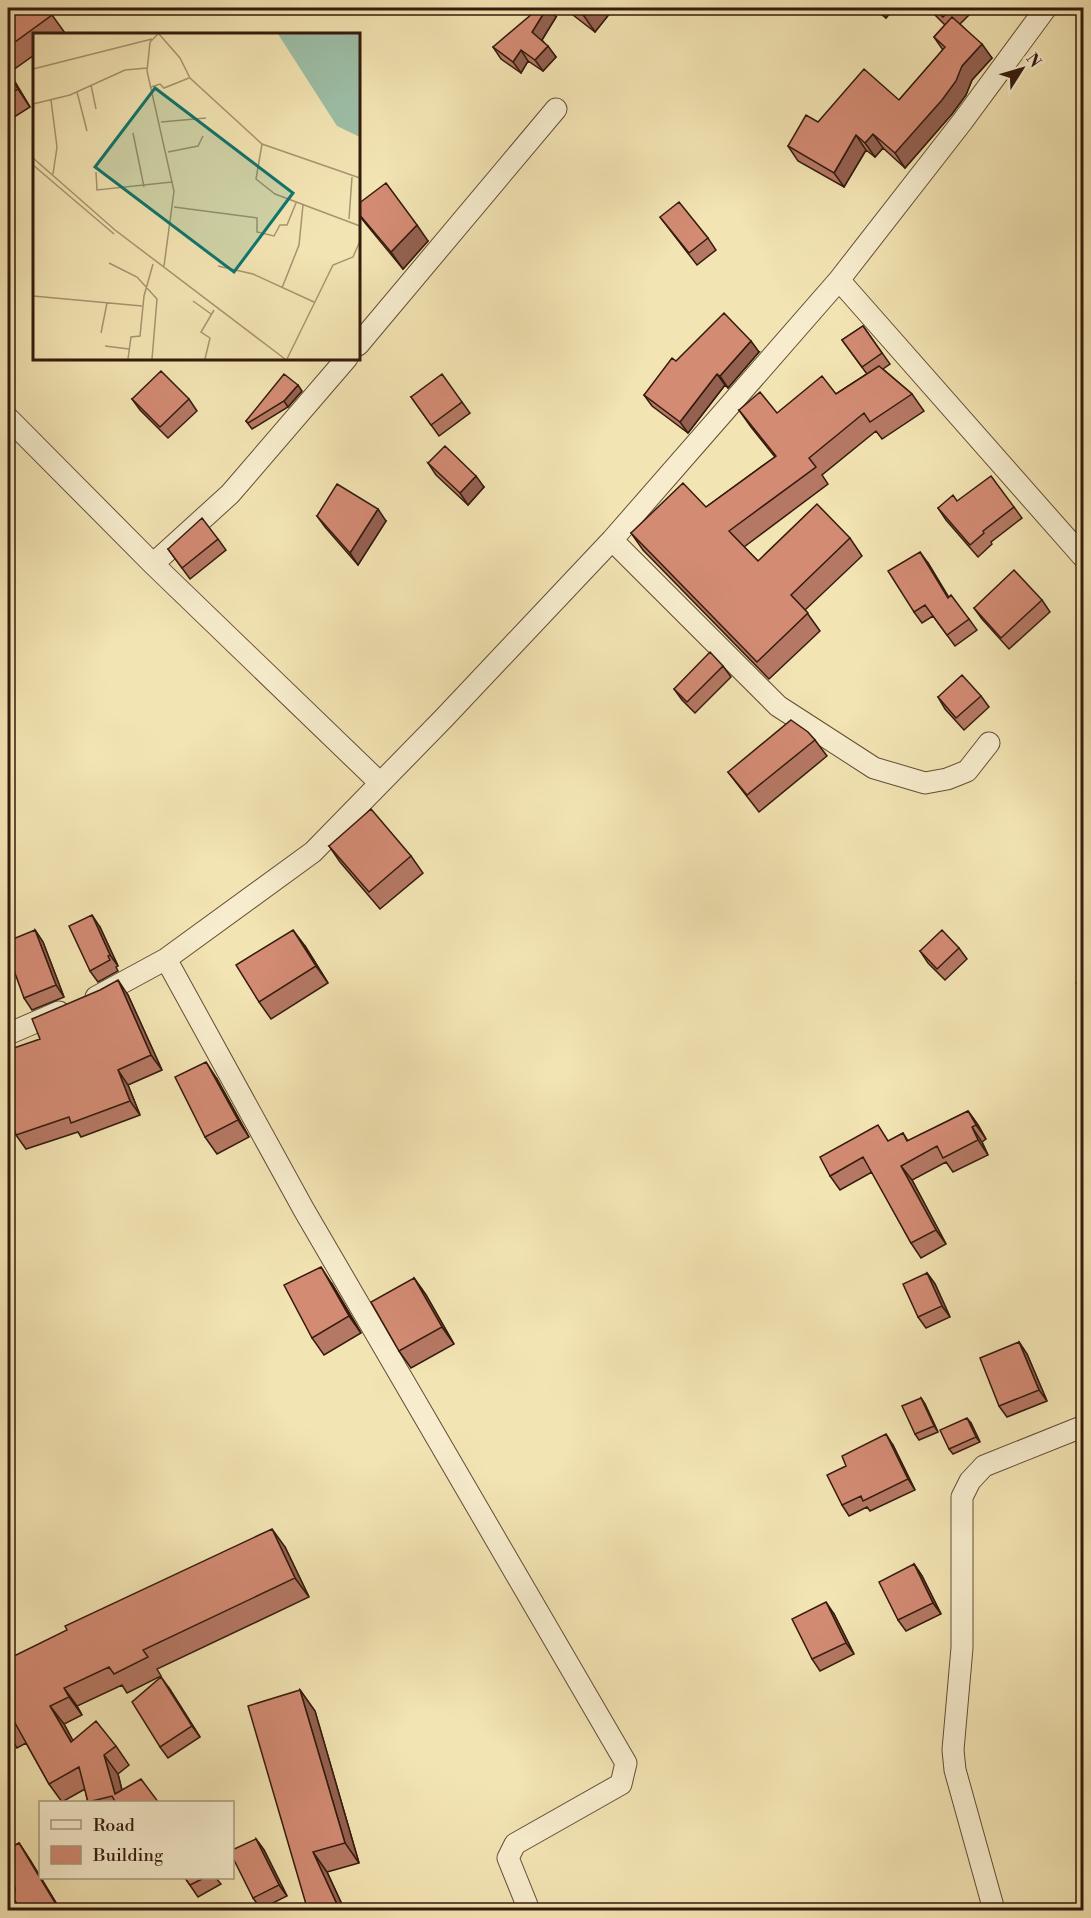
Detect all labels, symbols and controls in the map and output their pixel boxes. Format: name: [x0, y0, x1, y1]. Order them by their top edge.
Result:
inset map: [33, 33, 360, 360]
north arrow: [992, 39, 1052, 99]
text: N: [1021, 50, 1045, 72]
legend: [39, 1801, 234, 1879]
text: Road: [93, 1814, 136, 1837]
text: Building: [92, 1844, 164, 1867]

